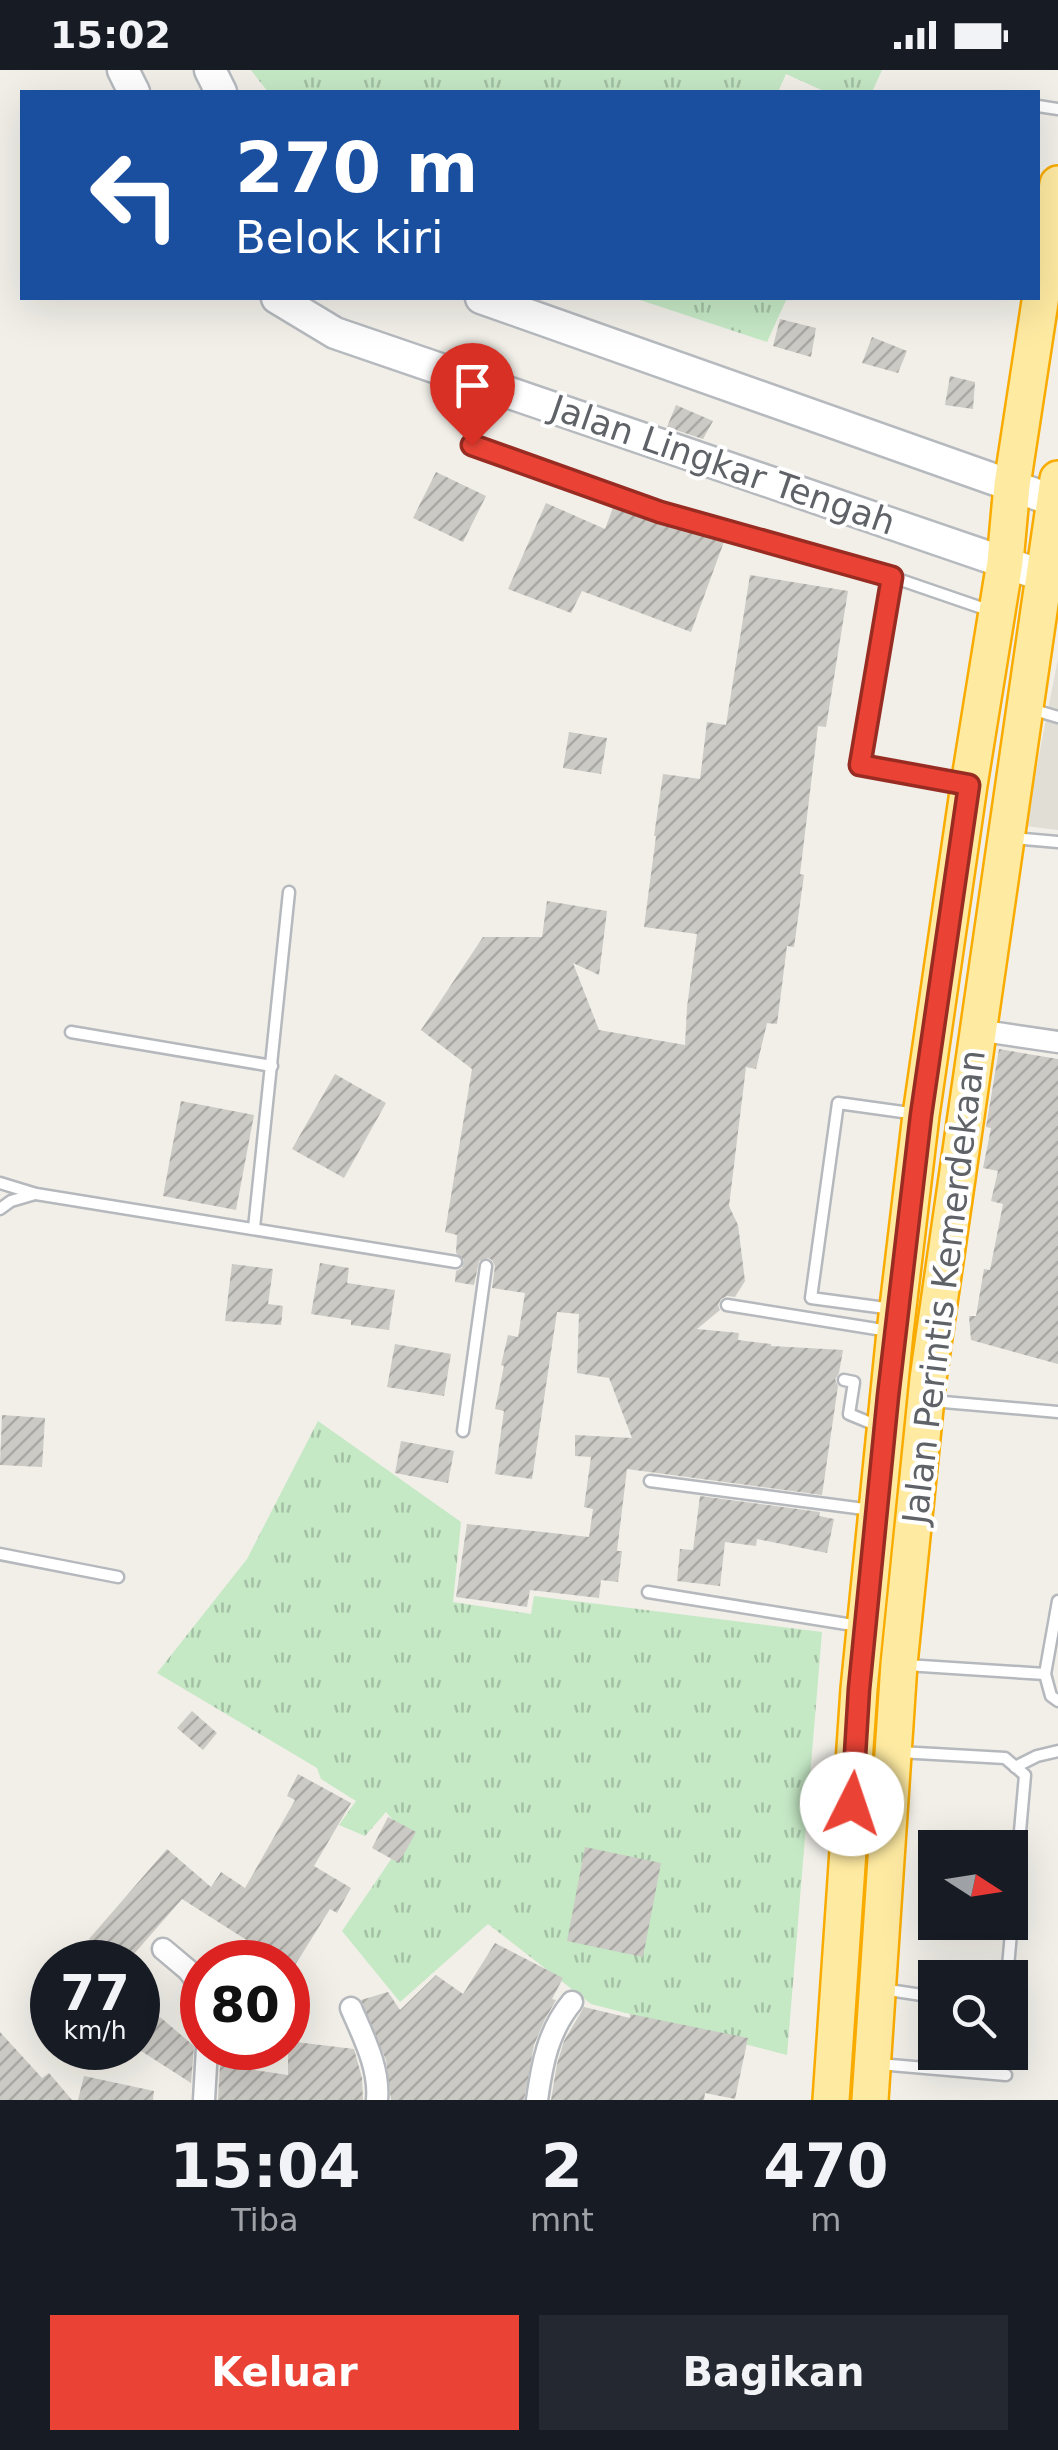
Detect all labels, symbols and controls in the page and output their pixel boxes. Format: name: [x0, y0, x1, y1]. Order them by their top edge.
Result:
text: 15:02: [50, 13, 171, 57]
text: 270 m: [235, 127, 478, 209]
icon: left: [70, 130, 200, 260]
text: Belok kiri: [235, 211, 444, 264]
pin: [430, 343, 515, 446]
icon: arrive: [445, 358, 500, 413]
street label: Jalan Lingkar Tengah: [544, 387, 900, 543]
street label: Jalan Perintis Kemerdekaan: [895, 1048, 993, 1528]
position arrow: [800, 1752, 904, 1856]
north arrow: [918, 1830, 1028, 1940]
map controls: [918, 1830, 1028, 2070]
speed limit sign: 80: [180, 1940, 310, 2070]
button: search: [918, 1960, 1028, 2070]
text: 77: [60, 1964, 130, 2022]
text: km/h: [63, 2016, 127, 2045]
text: 15:04: [169, 2131, 360, 2201]
text: 2: [541, 2131, 583, 2201]
text: 470: [763, 2131, 889, 2201]
text: Tiba: [231, 2201, 299, 2239]
text: mnt: [530, 2201, 594, 2239]
text: m: [810, 2201, 842, 2239]
button: Keluar: [50, 2315, 519, 2430]
button: Bagikan: [539, 2315, 1008, 2430]

